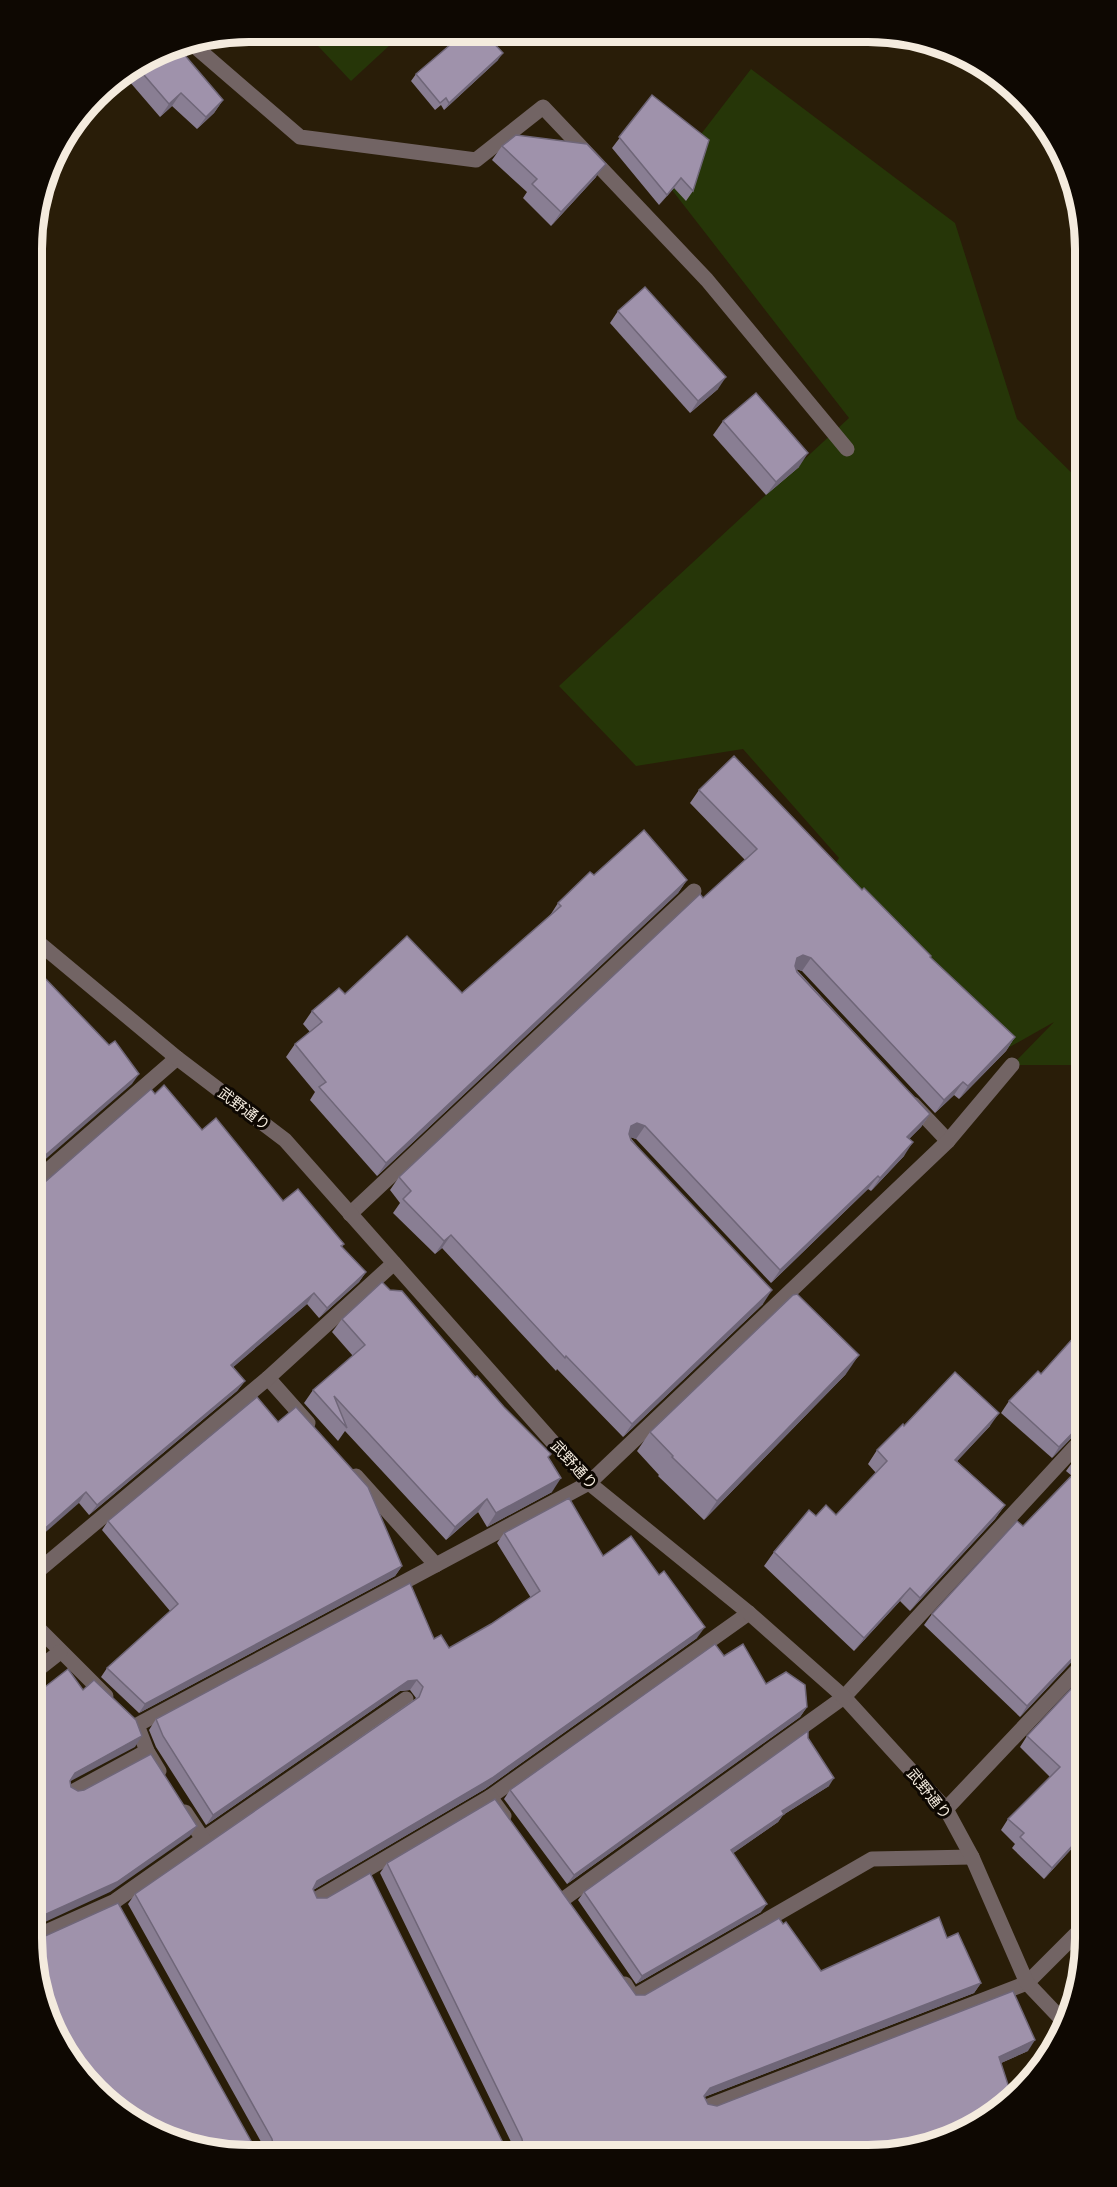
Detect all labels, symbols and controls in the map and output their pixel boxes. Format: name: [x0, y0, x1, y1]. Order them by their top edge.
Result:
street label: 武野通り: [215, 1082, 275, 1134]
street label: 武野通り: [547, 1436, 603, 1493]
street label: 武野通り: [903, 1764, 956, 1823]

